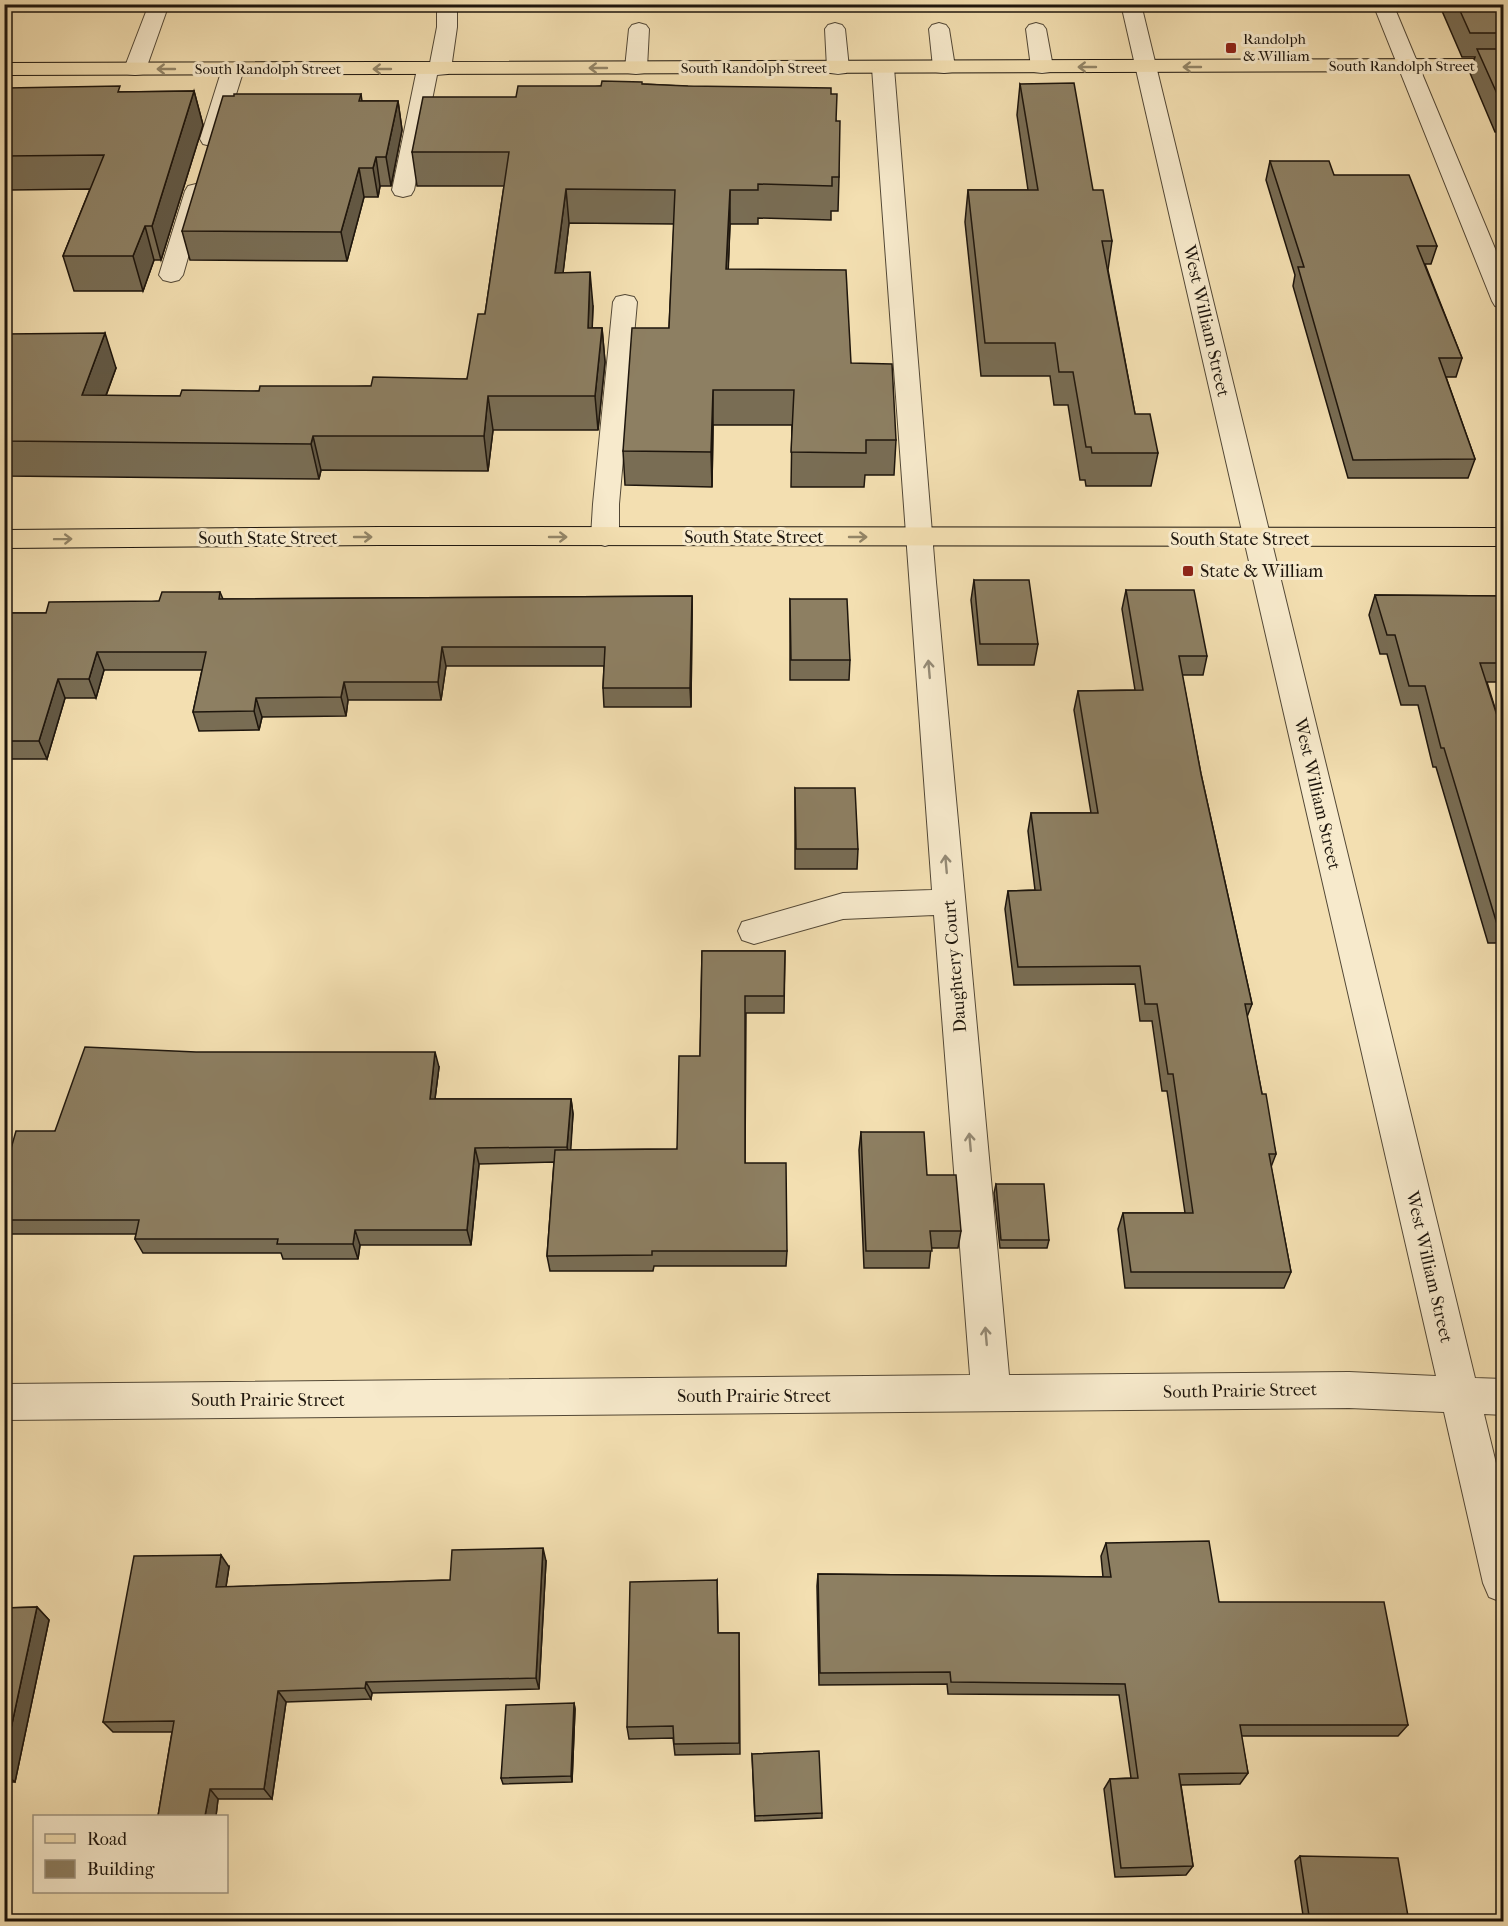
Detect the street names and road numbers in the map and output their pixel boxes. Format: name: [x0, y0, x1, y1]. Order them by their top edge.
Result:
street label: South Randolph Street: [1329, 57, 1476, 75]
street label: South Randolph Street: [681, 59, 828, 77]
street label: South Randolph Street: [195, 60, 342, 78]
street label: West William Street: [1178, 242, 1234, 399]
street label: South State Street: [684, 527, 824, 548]
street label: South State Street: [198, 528, 338, 549]
street label: South State Street: [1170, 529, 1310, 550]
street label: West William Street: [1289, 715, 1345, 872]
street label: Daughtery Court: [939, 898, 971, 1033]
street label: West William Street: [1401, 1188, 1457, 1345]
street label: South Prairie Street: [1163, 1379, 1318, 1403]
street label: South Prairie Street: [677, 1386, 832, 1407]
street label: South Prairie Street: [191, 1390, 346, 1411]

